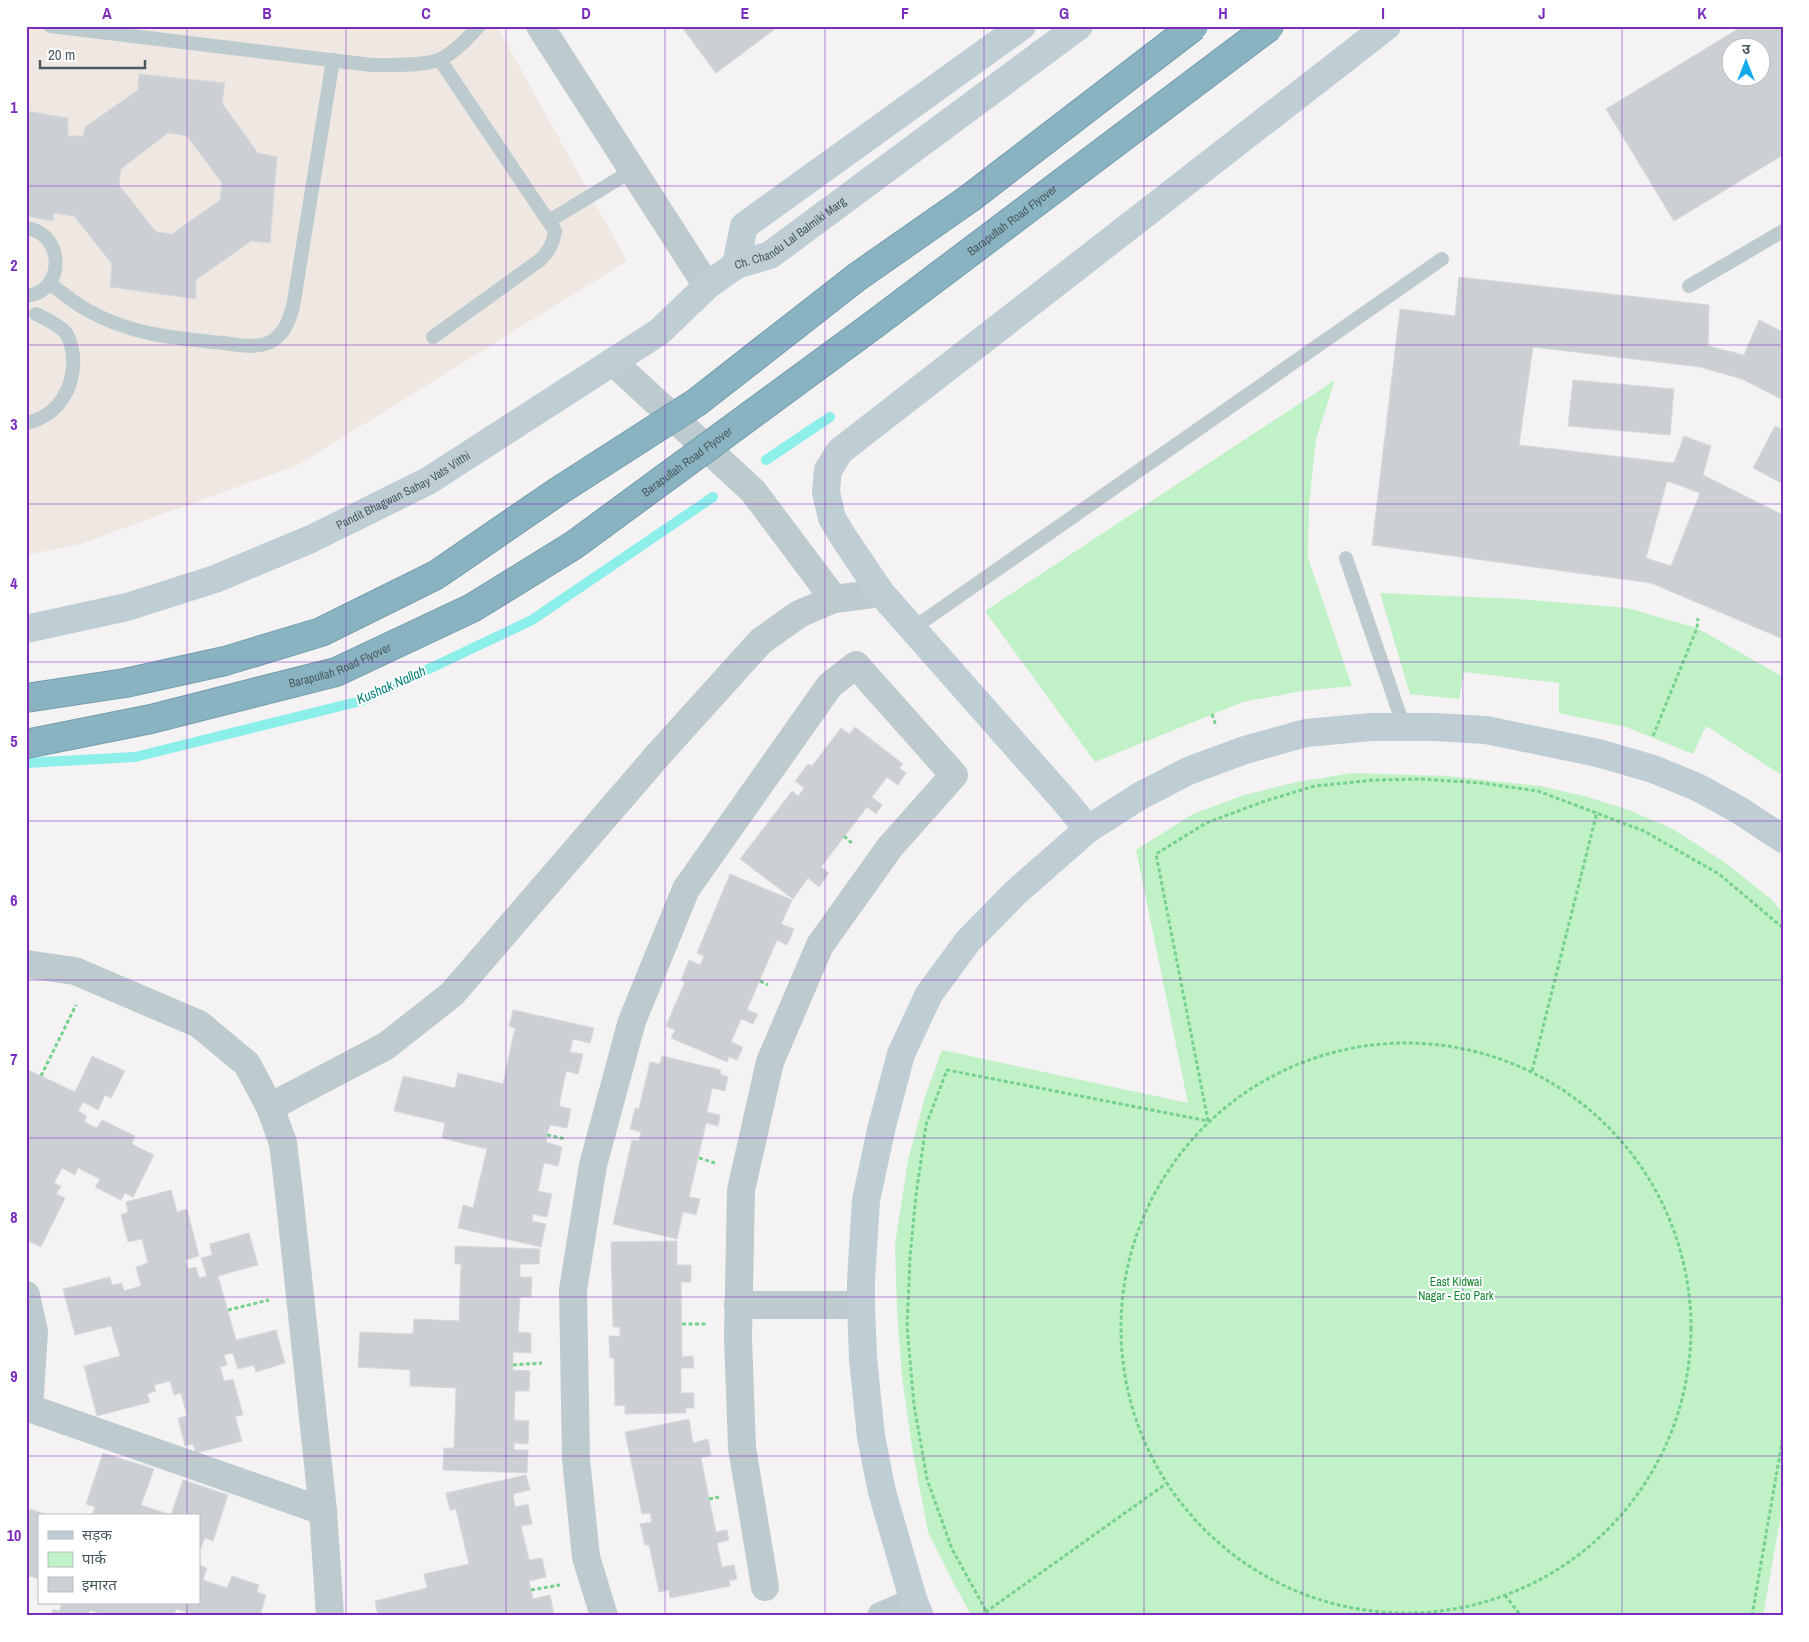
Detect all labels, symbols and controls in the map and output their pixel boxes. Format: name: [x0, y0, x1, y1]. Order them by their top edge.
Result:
text: A: [102, 2, 112, 24]
text: B: [262, 2, 272, 24]
text: C: [421, 2, 431, 24]
text: D: [581, 2, 591, 24]
text: E: [741, 2, 750, 24]
text: F: [901, 2, 909, 24]
text: G: [1059, 2, 1069, 24]
text: H: [1218, 2, 1228, 24]
text: I: [1381, 2, 1385, 24]
text: J: [1538, 2, 1546, 24]
text: K: [1697, 2, 1707, 24]
scale bar: [40, 38, 145, 70]
north arrow: [1722, 38, 1772, 88]
text: उ: [1742, 40, 1751, 58]
text: 20 m: [48, 44, 75, 65]
text: 1: [10, 96, 18, 118]
street label: Barapullah Road Flyover: [964, 181, 1061, 259]
street label: Ch. Chandu Lal Balmiki Marg: [733, 193, 850, 273]
text: 2: [10, 254, 18, 276]
text: 3: [10, 413, 18, 435]
street label: Barapullah Road Flyover: [639, 423, 736, 500]
street label: Pandit Bhagwan Sahay Vats Vitthi: [333, 448, 473, 533]
text: 4: [10, 572, 18, 594]
street label: Barapullah Road Flyover: [287, 639, 394, 692]
water label: Kushak Nallah: [354, 662, 428, 708]
text: 5: [10, 730, 18, 752]
text: 6: [10, 889, 18, 911]
text: 7: [10, 1048, 18, 1070]
text: 8: [10, 1206, 18, 1228]
park label: East Kidwai Nagar - Eco Park: [1418, 1274, 1494, 1304]
text: 9: [10, 1365, 18, 1387]
legend: [38, 1514, 200, 1604]
text: 10: [7, 1524, 21, 1546]
text: सड़क: [82, 1524, 112, 1545]
text: पार्क: [82, 1548, 106, 1569]
text: इमारत: [82, 1574, 117, 1595]

